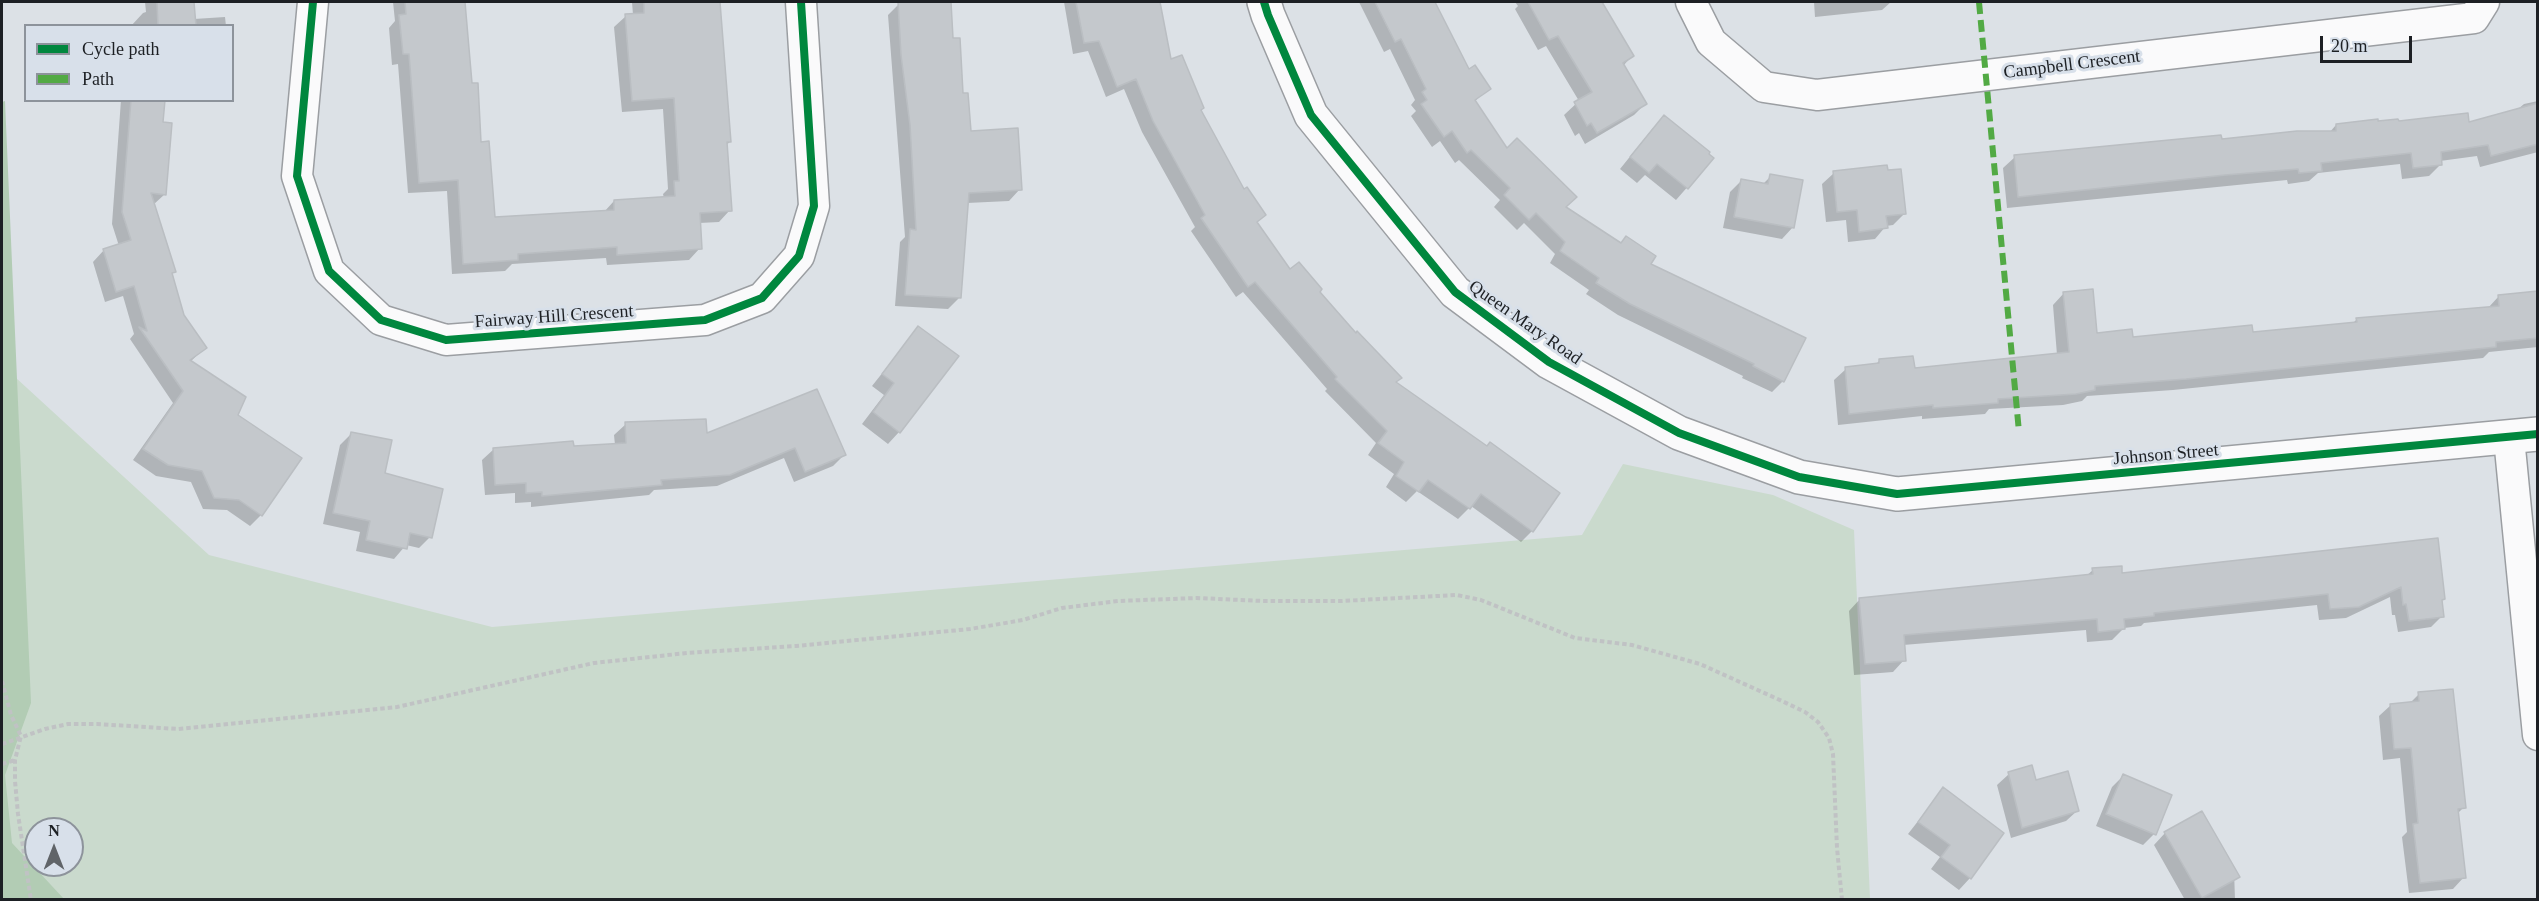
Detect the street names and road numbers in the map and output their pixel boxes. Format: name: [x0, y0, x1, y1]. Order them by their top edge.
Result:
street label: Campbell Crescent: [2002, 46, 2142, 84]
street label: Queen Mary Road: [1464, 276, 1586, 370]
street label: Fairway Hill Crescent: [474, 301, 634, 333]
street label: Johnson Street: [2113, 440, 2219, 470]

